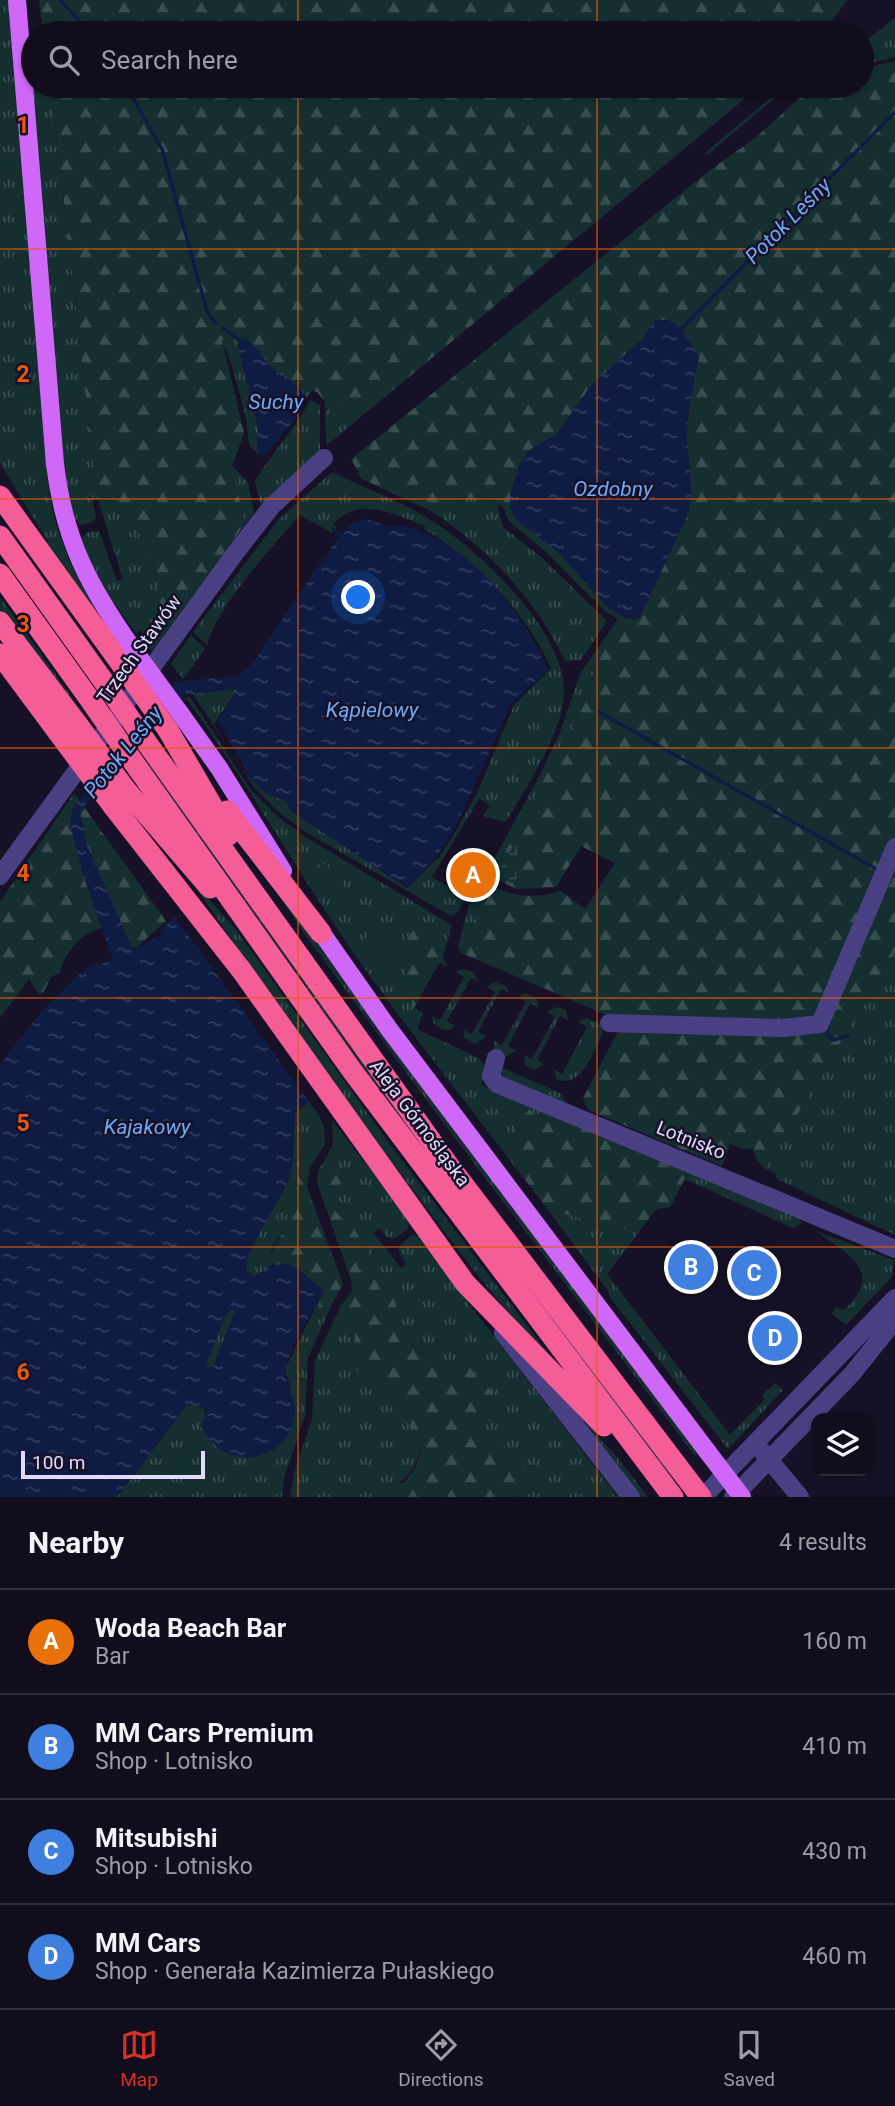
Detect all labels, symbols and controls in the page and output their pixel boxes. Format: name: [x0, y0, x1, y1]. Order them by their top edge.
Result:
search box: [21, 21, 874, 98]
icon: search: [45, 41, 83, 79]
text: Search here: [101, 45, 238, 75]
text: 1: [16, 112, 30, 139]
water label: Potok Leśny: [740, 172, 837, 269]
text: 2: [16, 361, 30, 388]
water label: Suchy: [249, 390, 305, 414]
water label: Ozdobny: [573, 477, 654, 501]
your location: [341, 580, 375, 614]
street label: Trzech Stawów: [92, 590, 186, 708]
text: 3: [16, 611, 30, 638]
water label: Kąpielowy: [326, 698, 420, 722]
water label: Potok Leśny: [79, 700, 168, 803]
pin: A: [450, 849, 496, 901]
text: 4: [16, 860, 30, 887]
street label: Aleja Górnośląska: [365, 1055, 475, 1191]
text: 5: [16, 1110, 30, 1137]
water label: Kajakowy: [104, 1115, 192, 1139]
street label: Lotnisko: [653, 1116, 729, 1164]
pin: B: [668, 1241, 714, 1293]
pin: C: [731, 1247, 777, 1299]
pin: D: [752, 1312, 798, 1364]
text: 6: [16, 1359, 30, 1386]
map controls: [811, 1413, 874, 1476]
button: layers: [811, 1413, 874, 1476]
scale bar: [21, 1448, 205, 1480]
text: 100 m: [32, 1451, 85, 1474]
text: Nearby: [28, 1525, 124, 1560]
text: 4 results: [779, 1529, 867, 1556]
text: Woda Beach Bar: [95, 1613, 286, 1643]
text: A: [43, 1628, 59, 1655]
text: 160 m: [802, 1628, 867, 1655]
text: Bar: [95, 1643, 130, 1670]
text: MM Cars Premium: [95, 1718, 314, 1748]
text: B: [44, 1733, 58, 1760]
text: 410 m: [802, 1733, 867, 1760]
text: Shop · Lotnisko: [95, 1748, 253, 1775]
text: Mitsubishi: [95, 1823, 218, 1853]
text: C: [43, 1838, 59, 1865]
text: 430 m: [802, 1838, 867, 1865]
text: Shop · Lotnisko: [95, 1853, 253, 1880]
text: MM Cars: [95, 1928, 201, 1958]
text: D: [44, 1943, 58, 1970]
text: 460 m: [802, 1943, 867, 1970]
text: Shop · Generała Kazimierza Pułaskiego: [95, 1958, 494, 1985]
tab: Map: [120, 2026, 158, 2091]
tab: Directions: [398, 2026, 483, 2091]
tab: Saved: [724, 2026, 775, 2091]

